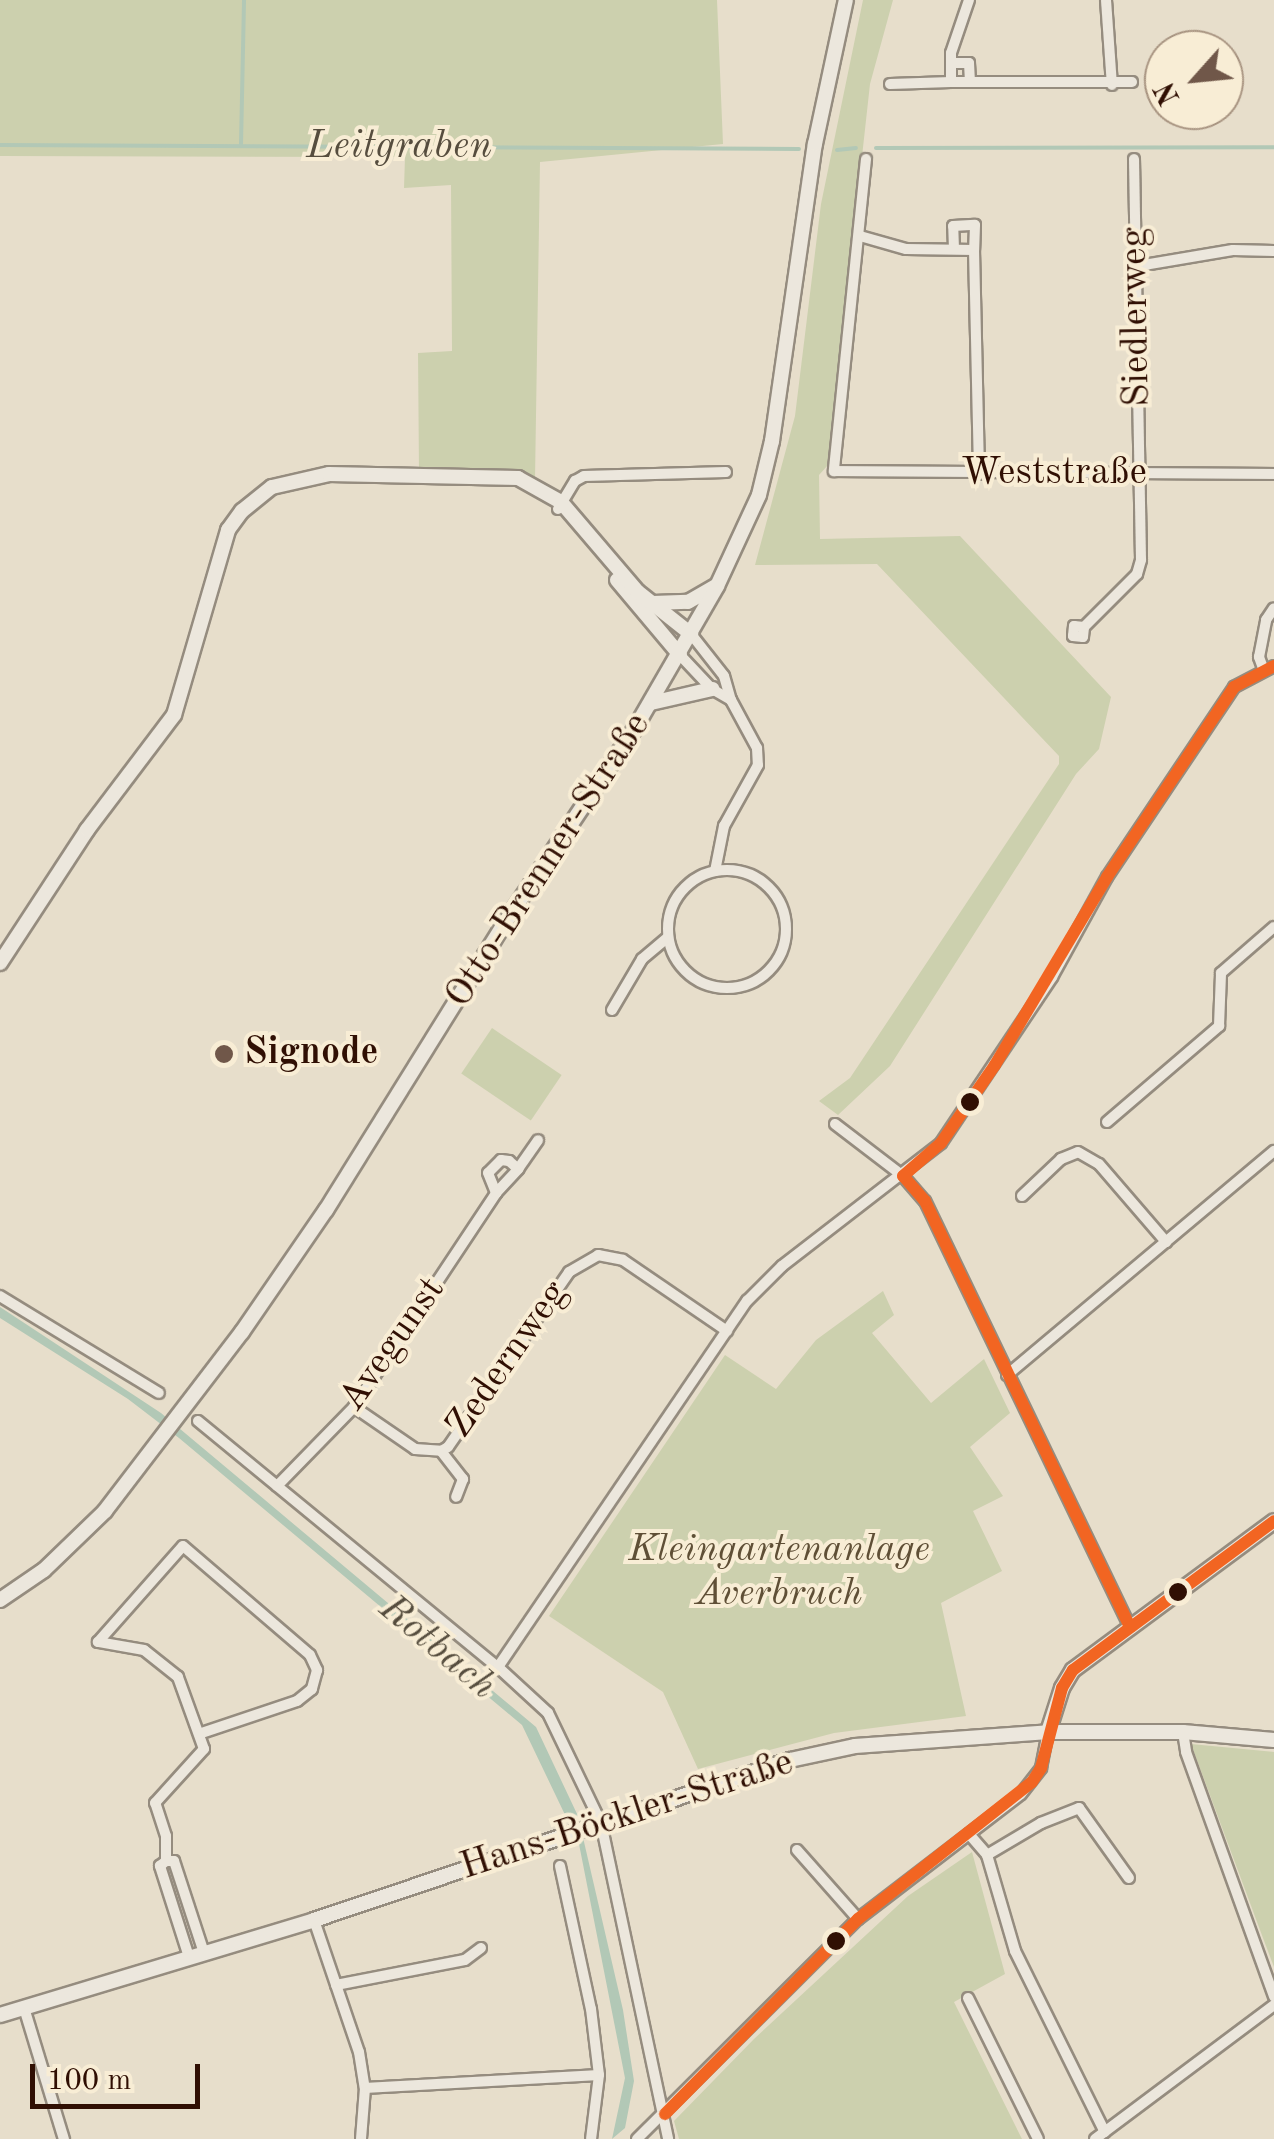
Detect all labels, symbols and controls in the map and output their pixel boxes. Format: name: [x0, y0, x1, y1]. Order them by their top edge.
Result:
north arrow: [1144, 30, 1244, 130]
text: N: [1152, 77, 1186, 109]
water label: Leitgraben: [306, 123, 492, 171]
street label: Siedlerweg: [1113, 227, 1161, 407]
street label: Weststraße: [961, 451, 1147, 497]
street label: Otto-Brenner-Straße: [437, 705, 661, 1017]
place label: Signode: [244, 1031, 379, 1077]
marker: Signode: [213, 1043, 235, 1065]
unlabelled marker: [960, 1092, 980, 1112]
street label: Avegunst: [330, 1269, 456, 1421]
street label: Zedernweg: [437, 1273, 579, 1447]
park label: Kleingartenanlage Averbruch: [628, 1528, 930, 1618]
unlabelled marker: [1168, 1582, 1188, 1602]
water label: Rotbach: [369, 1585, 505, 1711]
street label: Hans-Böckler-Straße: [455, 1741, 799, 1891]
unlabelled marker: [826, 1931, 846, 1951]
scale bar: [35, 2044, 205, 2106]
text: 100 m: [47, 2066, 131, 2096]

